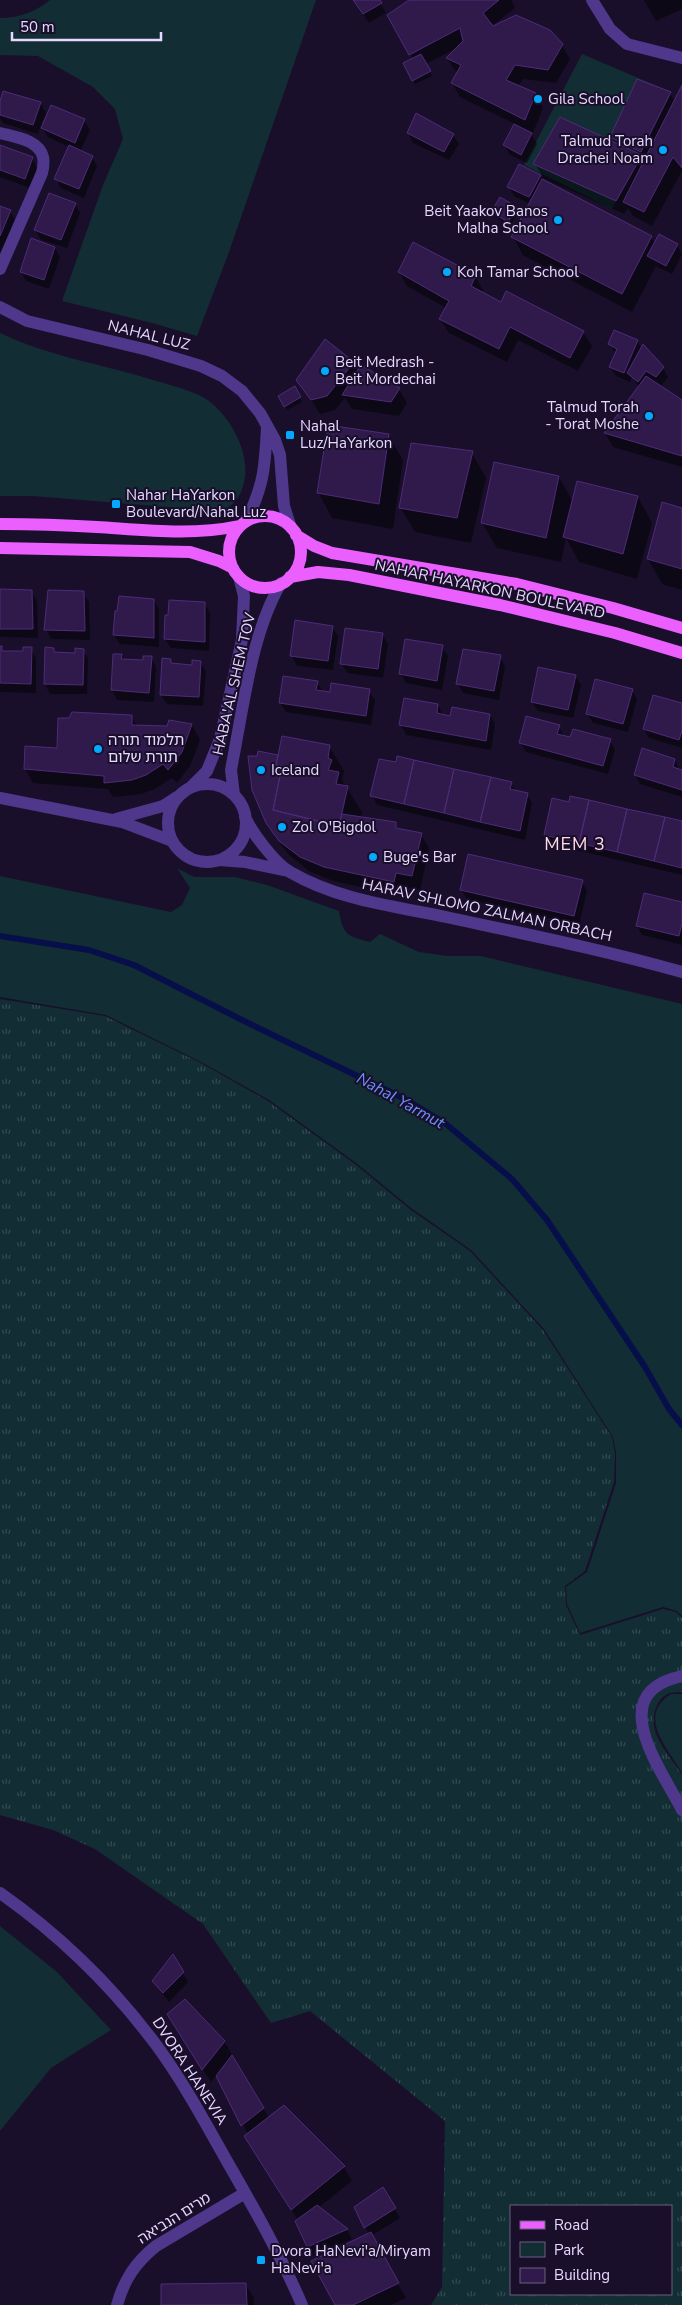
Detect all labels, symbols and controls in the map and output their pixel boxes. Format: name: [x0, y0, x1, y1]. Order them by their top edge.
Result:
scale bar: [12, 10, 161, 42]
text: 50 m: [20, 17, 55, 37]
place label: Gila School: [548, 89, 625, 109]
marker: Gila School: [532, 93, 544, 105]
place label: Talmud Torah Drachei Noam: [558, 131, 653, 168]
marker: Talmud Torah Drachei Noam: [657, 144, 669, 156]
place label: Beit Yaakov Banos Malha School: [424, 201, 549, 238]
marker: Beit Yaakov Banos Malha School: [552, 214, 564, 226]
place label: Koh Tamar School: [457, 262, 579, 282]
marker: Koh Tamar School: [441, 266, 453, 278]
street label: NAHAL LUZ: [106, 315, 192, 355]
place label: Beit Medrash - Beit Mordechai: [335, 352, 436, 389]
marker: Beit Medrash - Beit Mordechai: [319, 365, 331, 377]
place label: Talmud Torah - Torat Moshe: [545, 397, 639, 434]
marker: Talmud Torah - Torat Moshe: [643, 410, 655, 422]
place label: Nahal Luz/HaYarkon: [300, 416, 392, 453]
marker: Nahal Luz/HaYarkon: [284, 429, 296, 441]
place label: Nahar HaYarkon Boulevard/Nahal Luz: [126, 485, 266, 522]
marker: Nahar HaYarkon Boulevard/Nahal Luz: [110, 498, 122, 510]
street label: NAHAR HAYARKON BOULEVARD: [373, 555, 607, 623]
street label: HABA'AL SHEM TOV: [208, 610, 260, 757]
place label: תלמוד תורה תורת שלום: [108, 730, 184, 767]
marker: תלמוד תורה תורת שלום: [92, 743, 104, 755]
place label: Iceland: [271, 760, 319, 780]
marker: Iceland: [255, 764, 267, 776]
place label: Zol O'Bigdol: [292, 817, 377, 837]
marker: Zol O'Bigdol: [276, 821, 288, 833]
district label: MEM 3: [544, 832, 606, 856]
place label: Buge's Bar: [383, 847, 457, 867]
marker: Buge's Bar: [367, 851, 379, 863]
street label: HARAV SHLOMO ZALMAN ORBACH: [360, 874, 614, 946]
water label: Nahal Yarmut: [353, 1068, 449, 1134]
street label: DVORA HANEVIA: [148, 2013, 232, 2129]
street label: מרים הנביאה: [134, 2188, 214, 2248]
legend: [510, 2205, 672, 2295]
text: Road: [554, 2215, 589, 2235]
text: Park: [554, 2240, 584, 2260]
place label: Dvora HaNevi'a/Miryam HaNevi'a: [271, 2241, 431, 2278]
marker: Dvora HaNevi'a/Miryam HaNevi'a: [255, 2254, 267, 2266]
text: Building: [554, 2265, 610, 2285]

